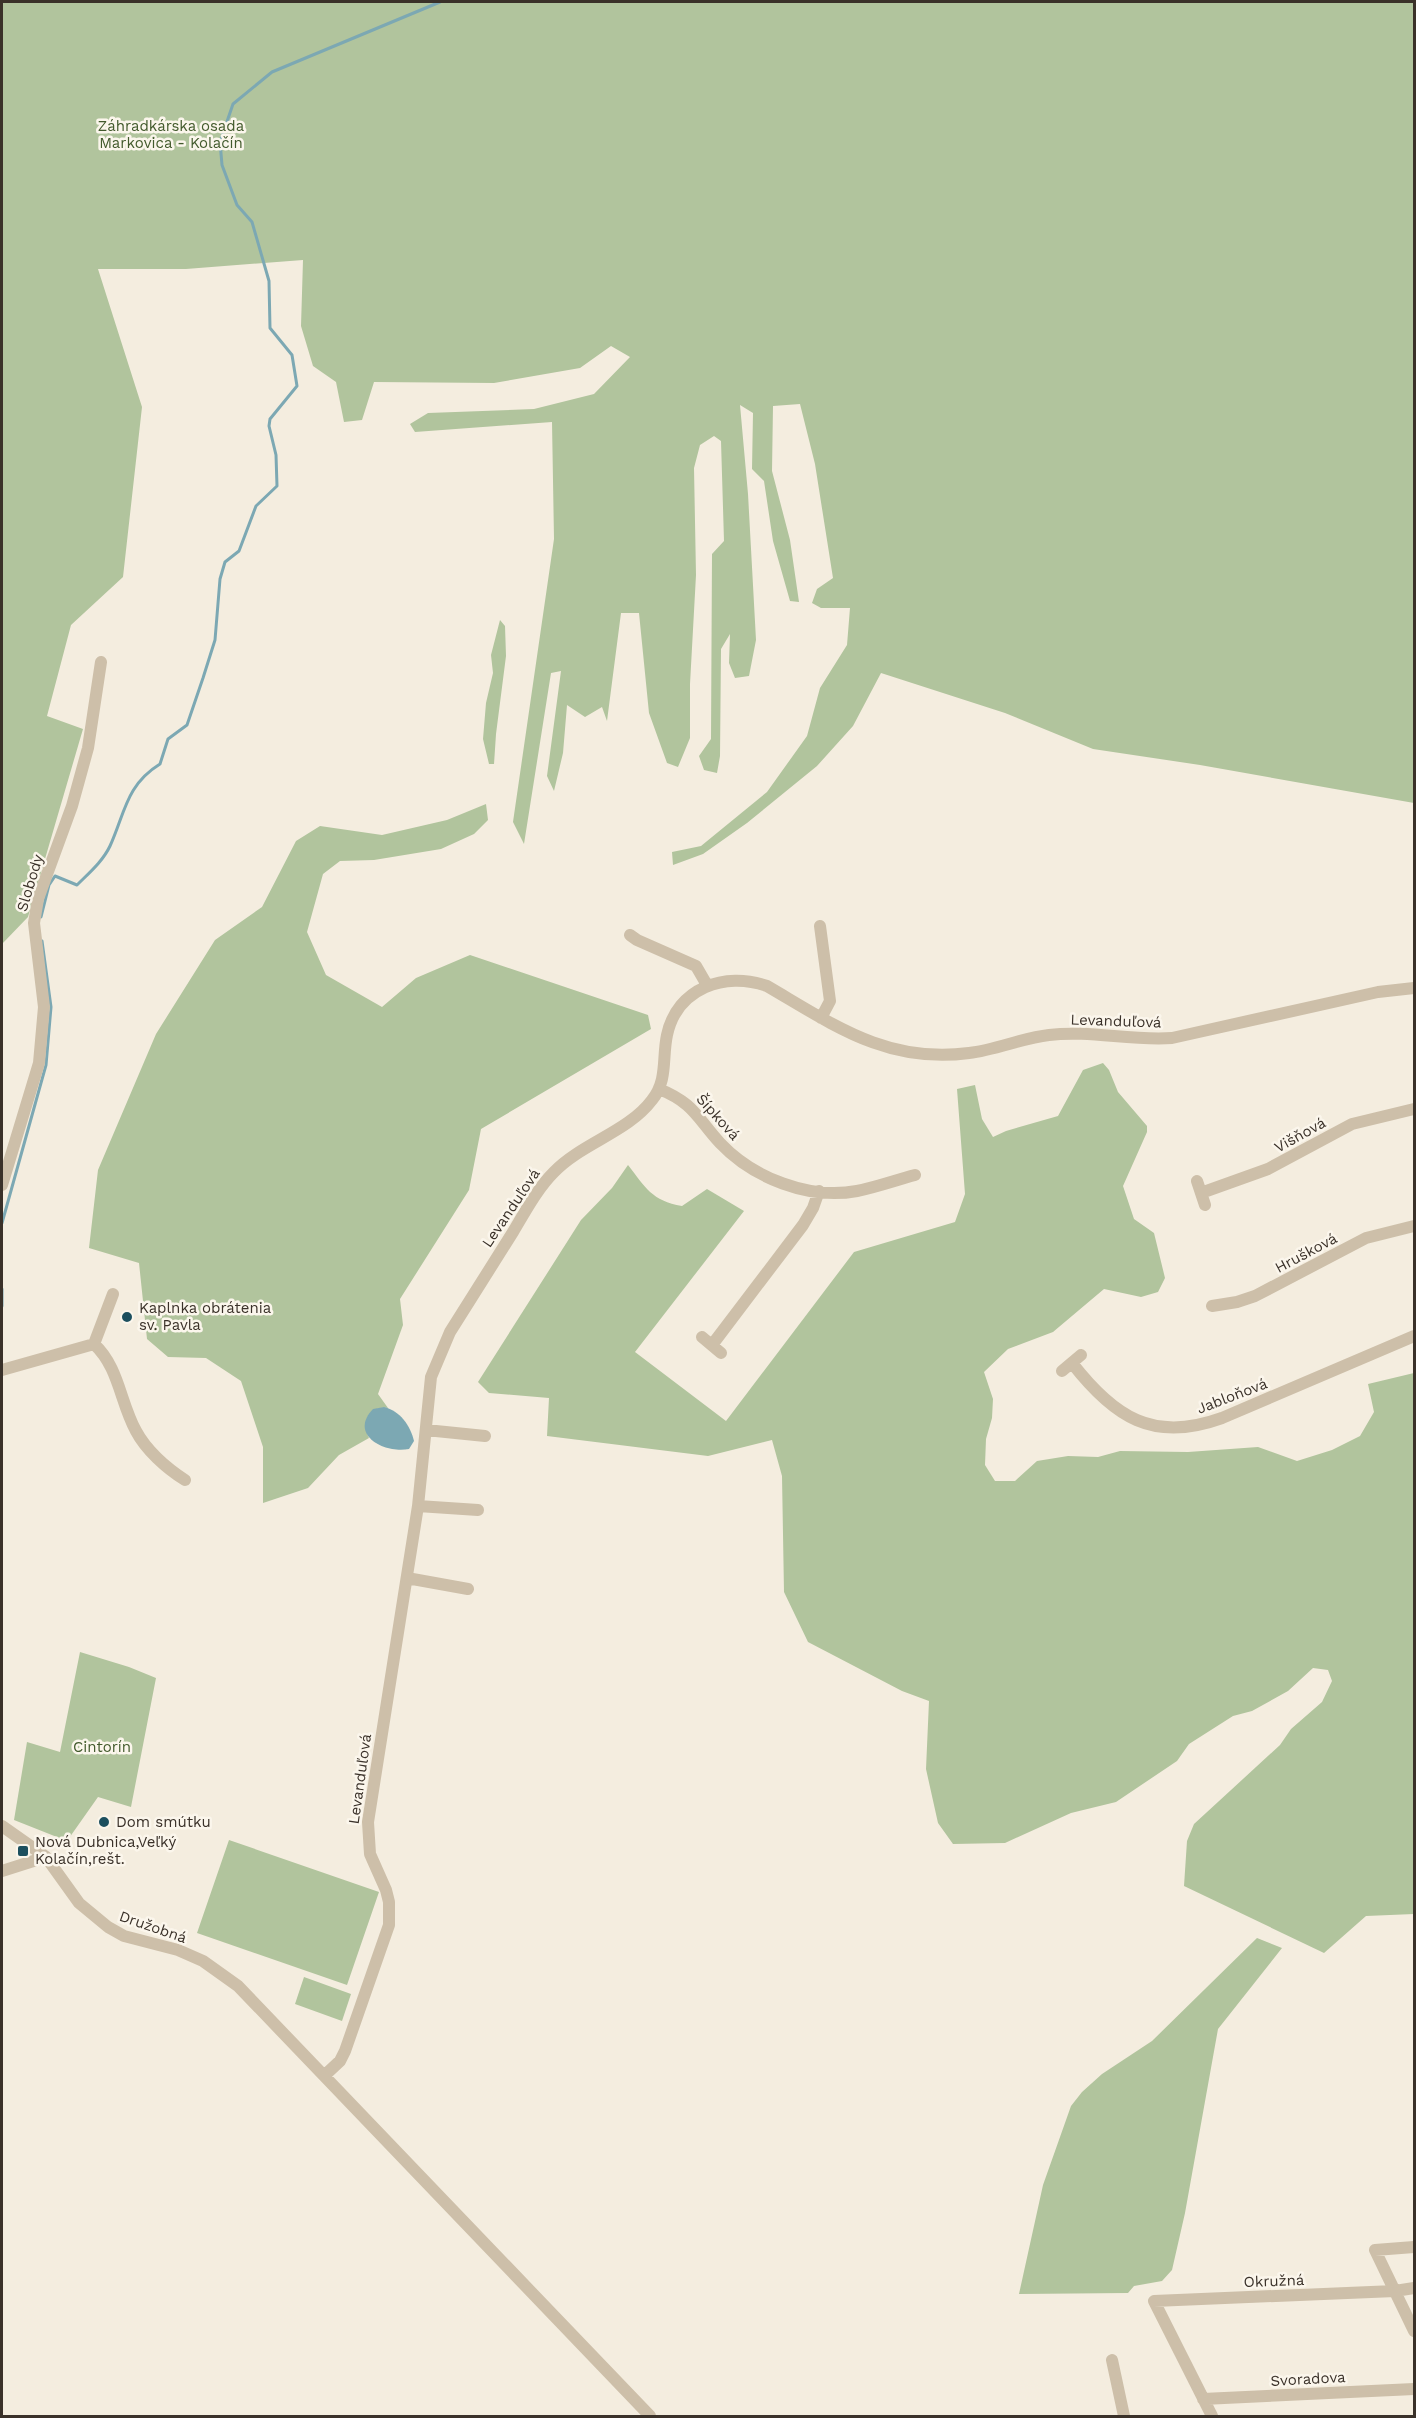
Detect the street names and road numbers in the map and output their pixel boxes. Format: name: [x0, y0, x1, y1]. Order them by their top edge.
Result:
street label: Slobody: [13, 852, 47, 914]
street label: Levanduľová: [1070, 1010, 1162, 1032]
street label: Šípková: [692, 1089, 745, 1144]
street label: Višňová: [1271, 1113, 1329, 1156]
street label: Levanduľová: [478, 1165, 544, 1251]
street label: Hrušková: [1272, 1229, 1340, 1277]
street label: Jabloňová: [1194, 1374, 1270, 1418]
street label: Levanduľová: [345, 1732, 375, 1825]
street label: Družobná: [117, 1907, 190, 1947]
street label: Okružná: [1243, 2271, 1305, 2291]
street label: Svoradova: [1270, 2368, 1347, 2390]

